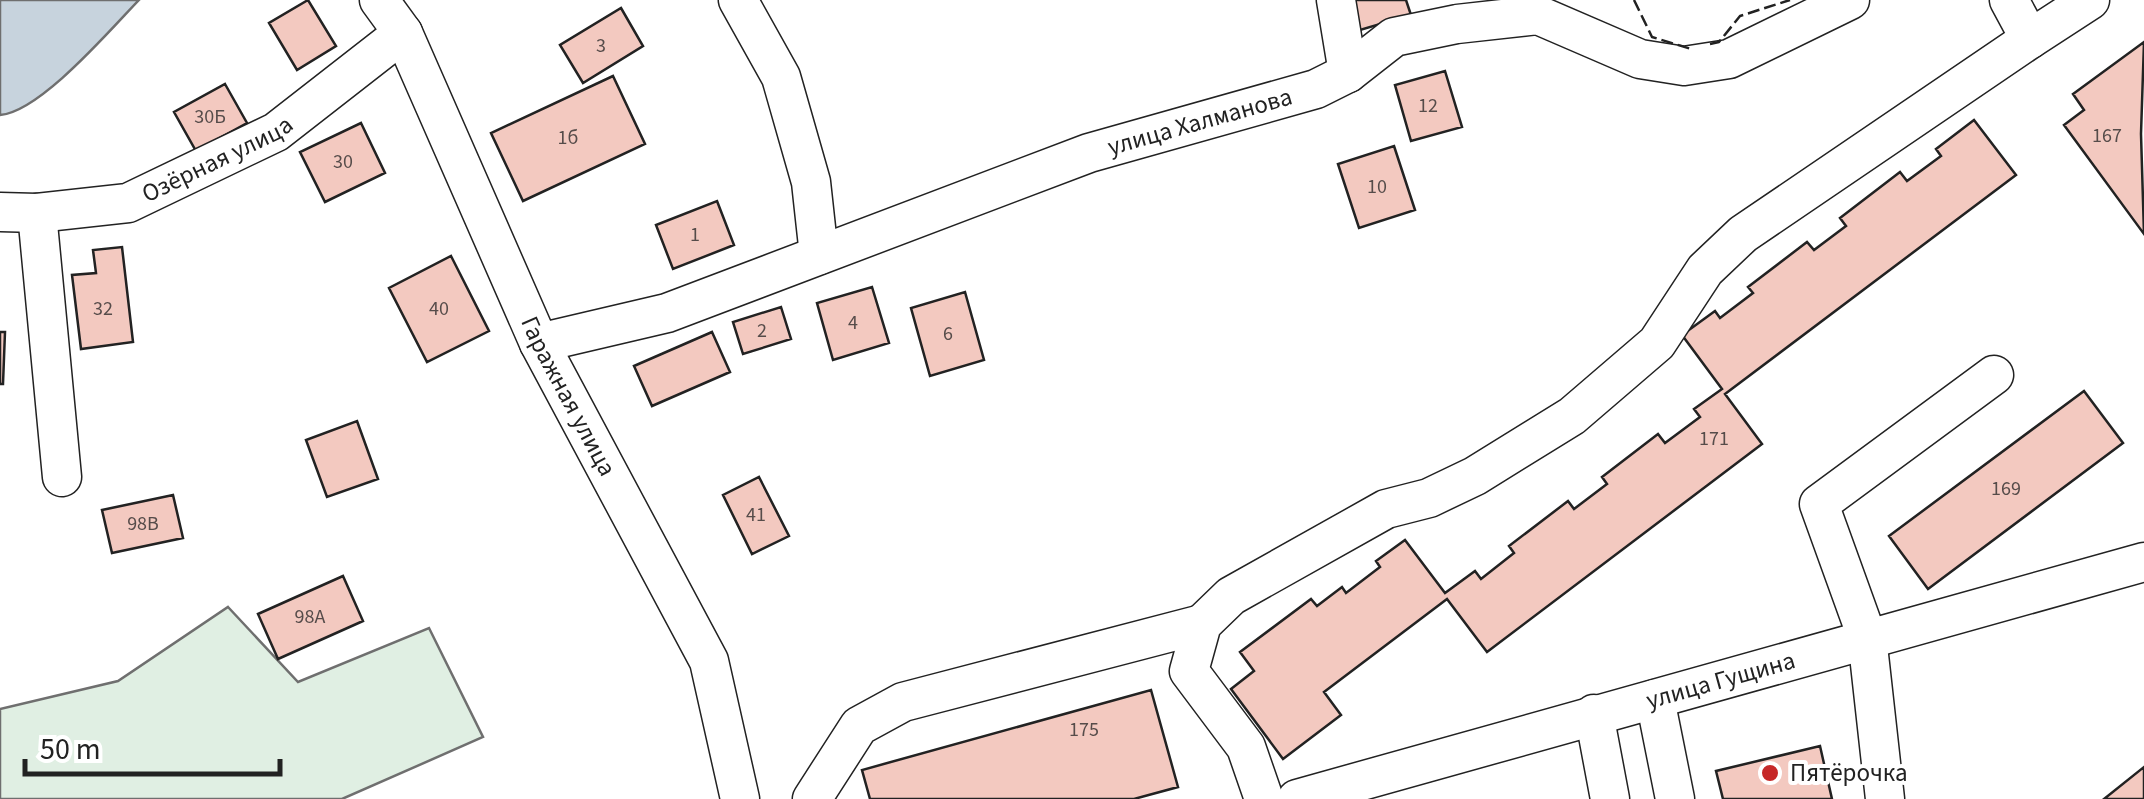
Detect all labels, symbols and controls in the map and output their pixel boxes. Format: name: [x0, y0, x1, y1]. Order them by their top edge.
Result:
house number: 3: [596, 32, 606, 60]
street label: улица Халманова: [1103, 79, 1296, 165]
house number: 12: [1418, 92, 1438, 120]
house number: 30Б: [194, 103, 226, 131]
street label: Озёрная улица: [136, 107, 301, 212]
house number: 167: [2092, 122, 2122, 150]
house number: 1б: [558, 124, 578, 152]
house number: 30: [333, 148, 353, 176]
house number: 10: [1367, 173, 1387, 201]
house number: 1: [690, 221, 700, 249]
house number: 32: [93, 295, 113, 323]
house number: 40: [429, 295, 449, 323]
house number: 4: [848, 309, 858, 337]
street label: Гаражная улица: [511, 311, 625, 483]
house number: 2: [757, 317, 767, 345]
house number: 6: [943, 320, 953, 348]
house number: 171: [1699, 425, 1729, 453]
house number: 169: [1991, 475, 2021, 503]
house number: 41: [746, 501, 766, 529]
house number: 98В: [127, 510, 159, 538]
house number: 98А: [295, 603, 325, 631]
street label: улица Гущина: [1642, 642, 1799, 718]
scale bar: [25, 714, 280, 776]
house number: 175: [1069, 716, 1099, 744]
text: 50 m: [40, 728, 101, 771]
place label: Пятёрочка: [1790, 755, 1908, 791]
marker: Пятёрочка: [1759, 762, 1781, 784]

